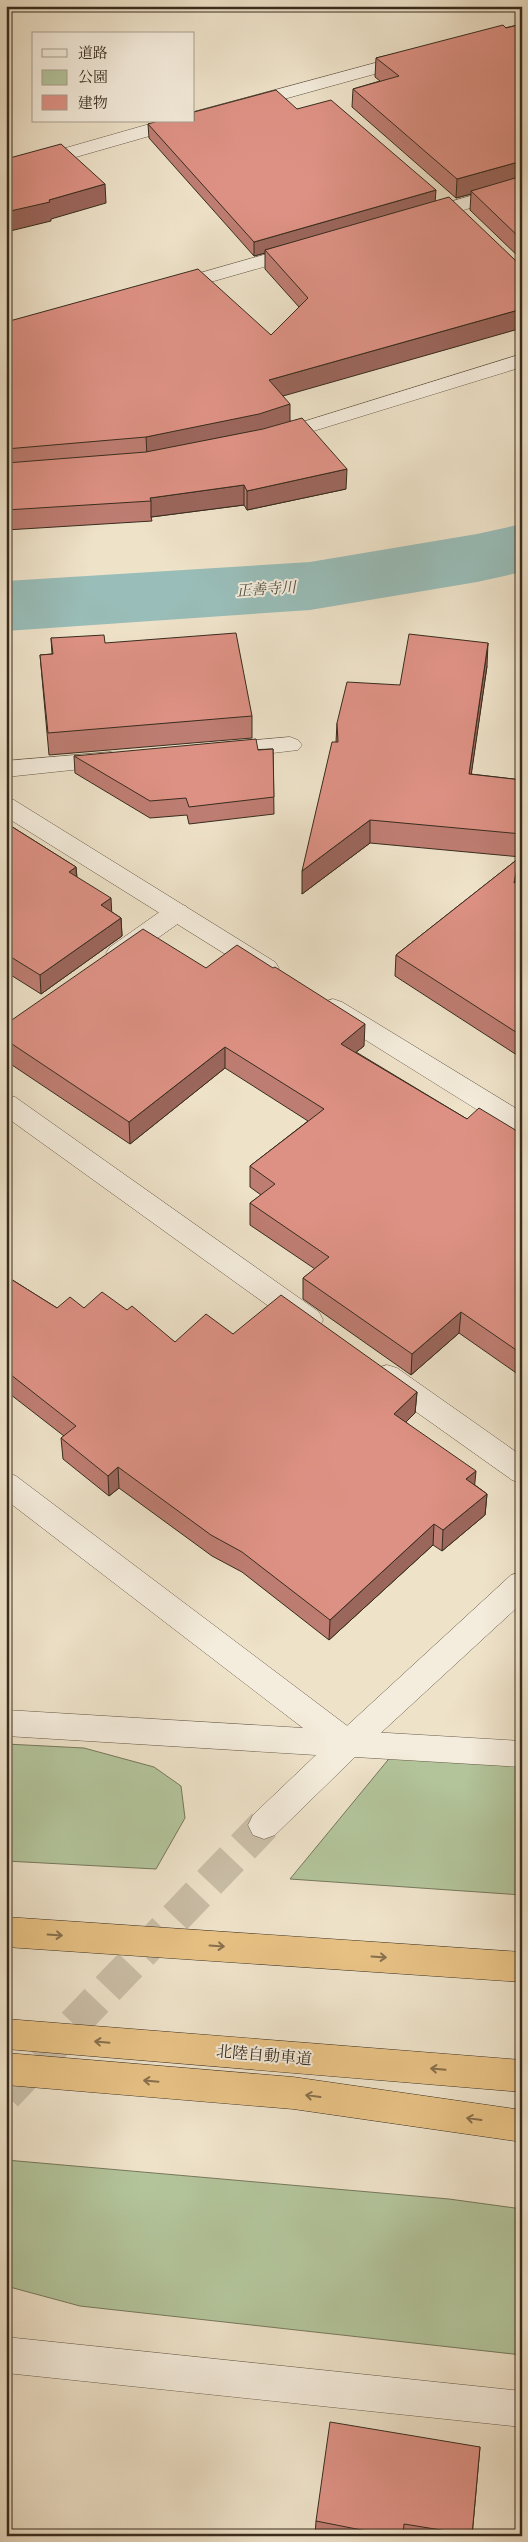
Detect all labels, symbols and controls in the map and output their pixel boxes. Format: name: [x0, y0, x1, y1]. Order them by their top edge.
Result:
legend: [32, 32, 195, 122]
text: 道路: [78, 44, 108, 62]
text: 公園: [78, 68, 108, 86]
text: 建物: [78, 94, 108, 112]
water label: 正善寺川: [235, 578, 299, 600]
one-way arrow: [47, 1930, 63, 1940]
one-way arrow: [209, 1941, 225, 1951]
one-way arrow: [371, 1953, 387, 1962]
one-way arrow: [94, 2037, 110, 2047]
street label: 北陸自動車道: [215, 2041, 313, 2069]
one-way arrow: [431, 2064, 447, 2074]
one-way arrow: [143, 2077, 159, 2086]
one-way arrow: [305, 2090, 321, 2100]
one-way arrow: [466, 2114, 482, 2124]

